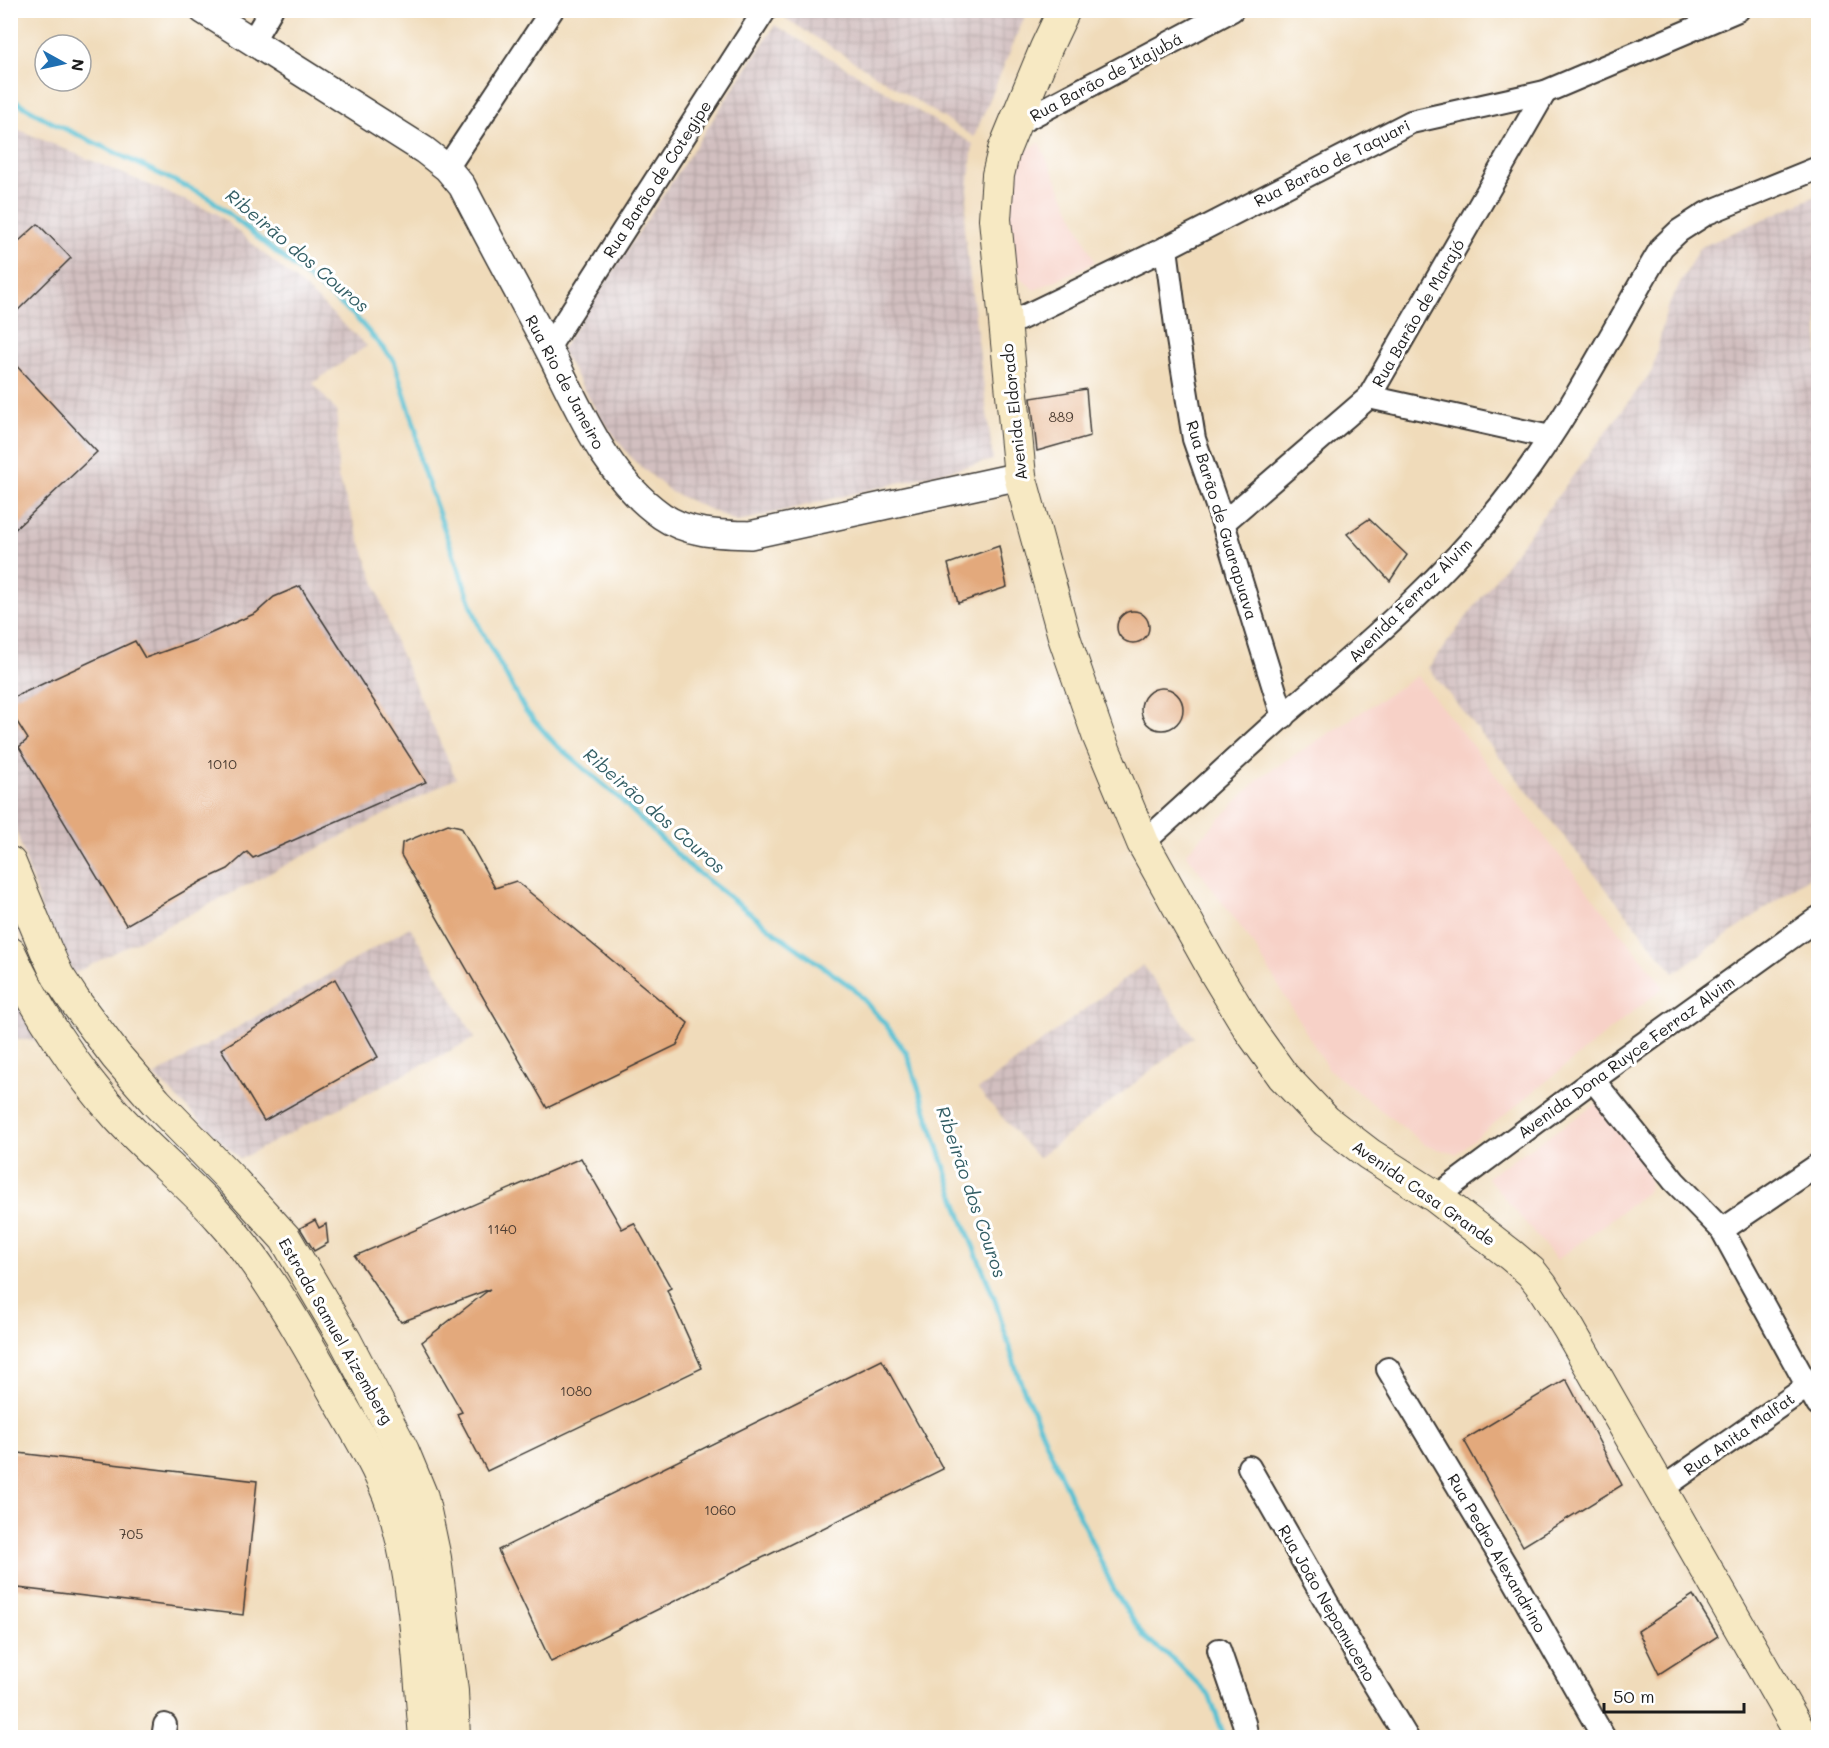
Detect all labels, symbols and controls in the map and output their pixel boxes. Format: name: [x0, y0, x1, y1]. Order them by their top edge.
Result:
street label: Rua Barão de Itajubá: [1026, 27, 1186, 126]
north arrow: [33, 33, 93, 93]
text: N: [67, 58, 90, 73]
street label: Rua Barão de Cotegipe: [598, 96, 715, 261]
street label: Rua Barão de Taquari: [1250, 114, 1413, 211]
water label: Ribeirão dos Couros: [221, 183, 374, 317]
street label: Rua Barão de Marajó: [1367, 235, 1469, 390]
street label: Rua Rio de Janeiro: [521, 311, 610, 452]
street label: Avenida Eldorado: [996, 343, 1031, 481]
house number: 889: [1048, 407, 1074, 426]
street label: Rua Barão de Guarapuava: [1182, 418, 1263, 622]
street label: Avenida Ferraz Alvim: [1343, 533, 1476, 666]
water label: Ribeirão dos Couros: [579, 742, 731, 878]
house number: 1010: [207, 754, 237, 773]
street label: Avenida Dona Ruyce Ferraz Alvim: [1513, 971, 1738, 1142]
water label: Ribeirão dos Couros: [931, 1103, 1013, 1281]
street label: Avenida Casa Grande: [1349, 1135, 1500, 1250]
house number: 1140: [487, 1219, 517, 1238]
street label: Estrada Samuel Aizemberg: [274, 1234, 398, 1428]
house number: 1080: [560, 1381, 592, 1400]
street label: Rua Anita Malfat: [1679, 1387, 1798, 1480]
street label: Rua Pedro Alexandrino: [1443, 1470, 1552, 1636]
house number: 1060: [704, 1500, 736, 1519]
street label: Rua João Nepomuceno: [1274, 1521, 1381, 1685]
house number: 705: [119, 1524, 143, 1543]
scale bar: [1604, 1676, 1744, 1714]
text: 50 m: [1613, 1684, 1655, 1708]

